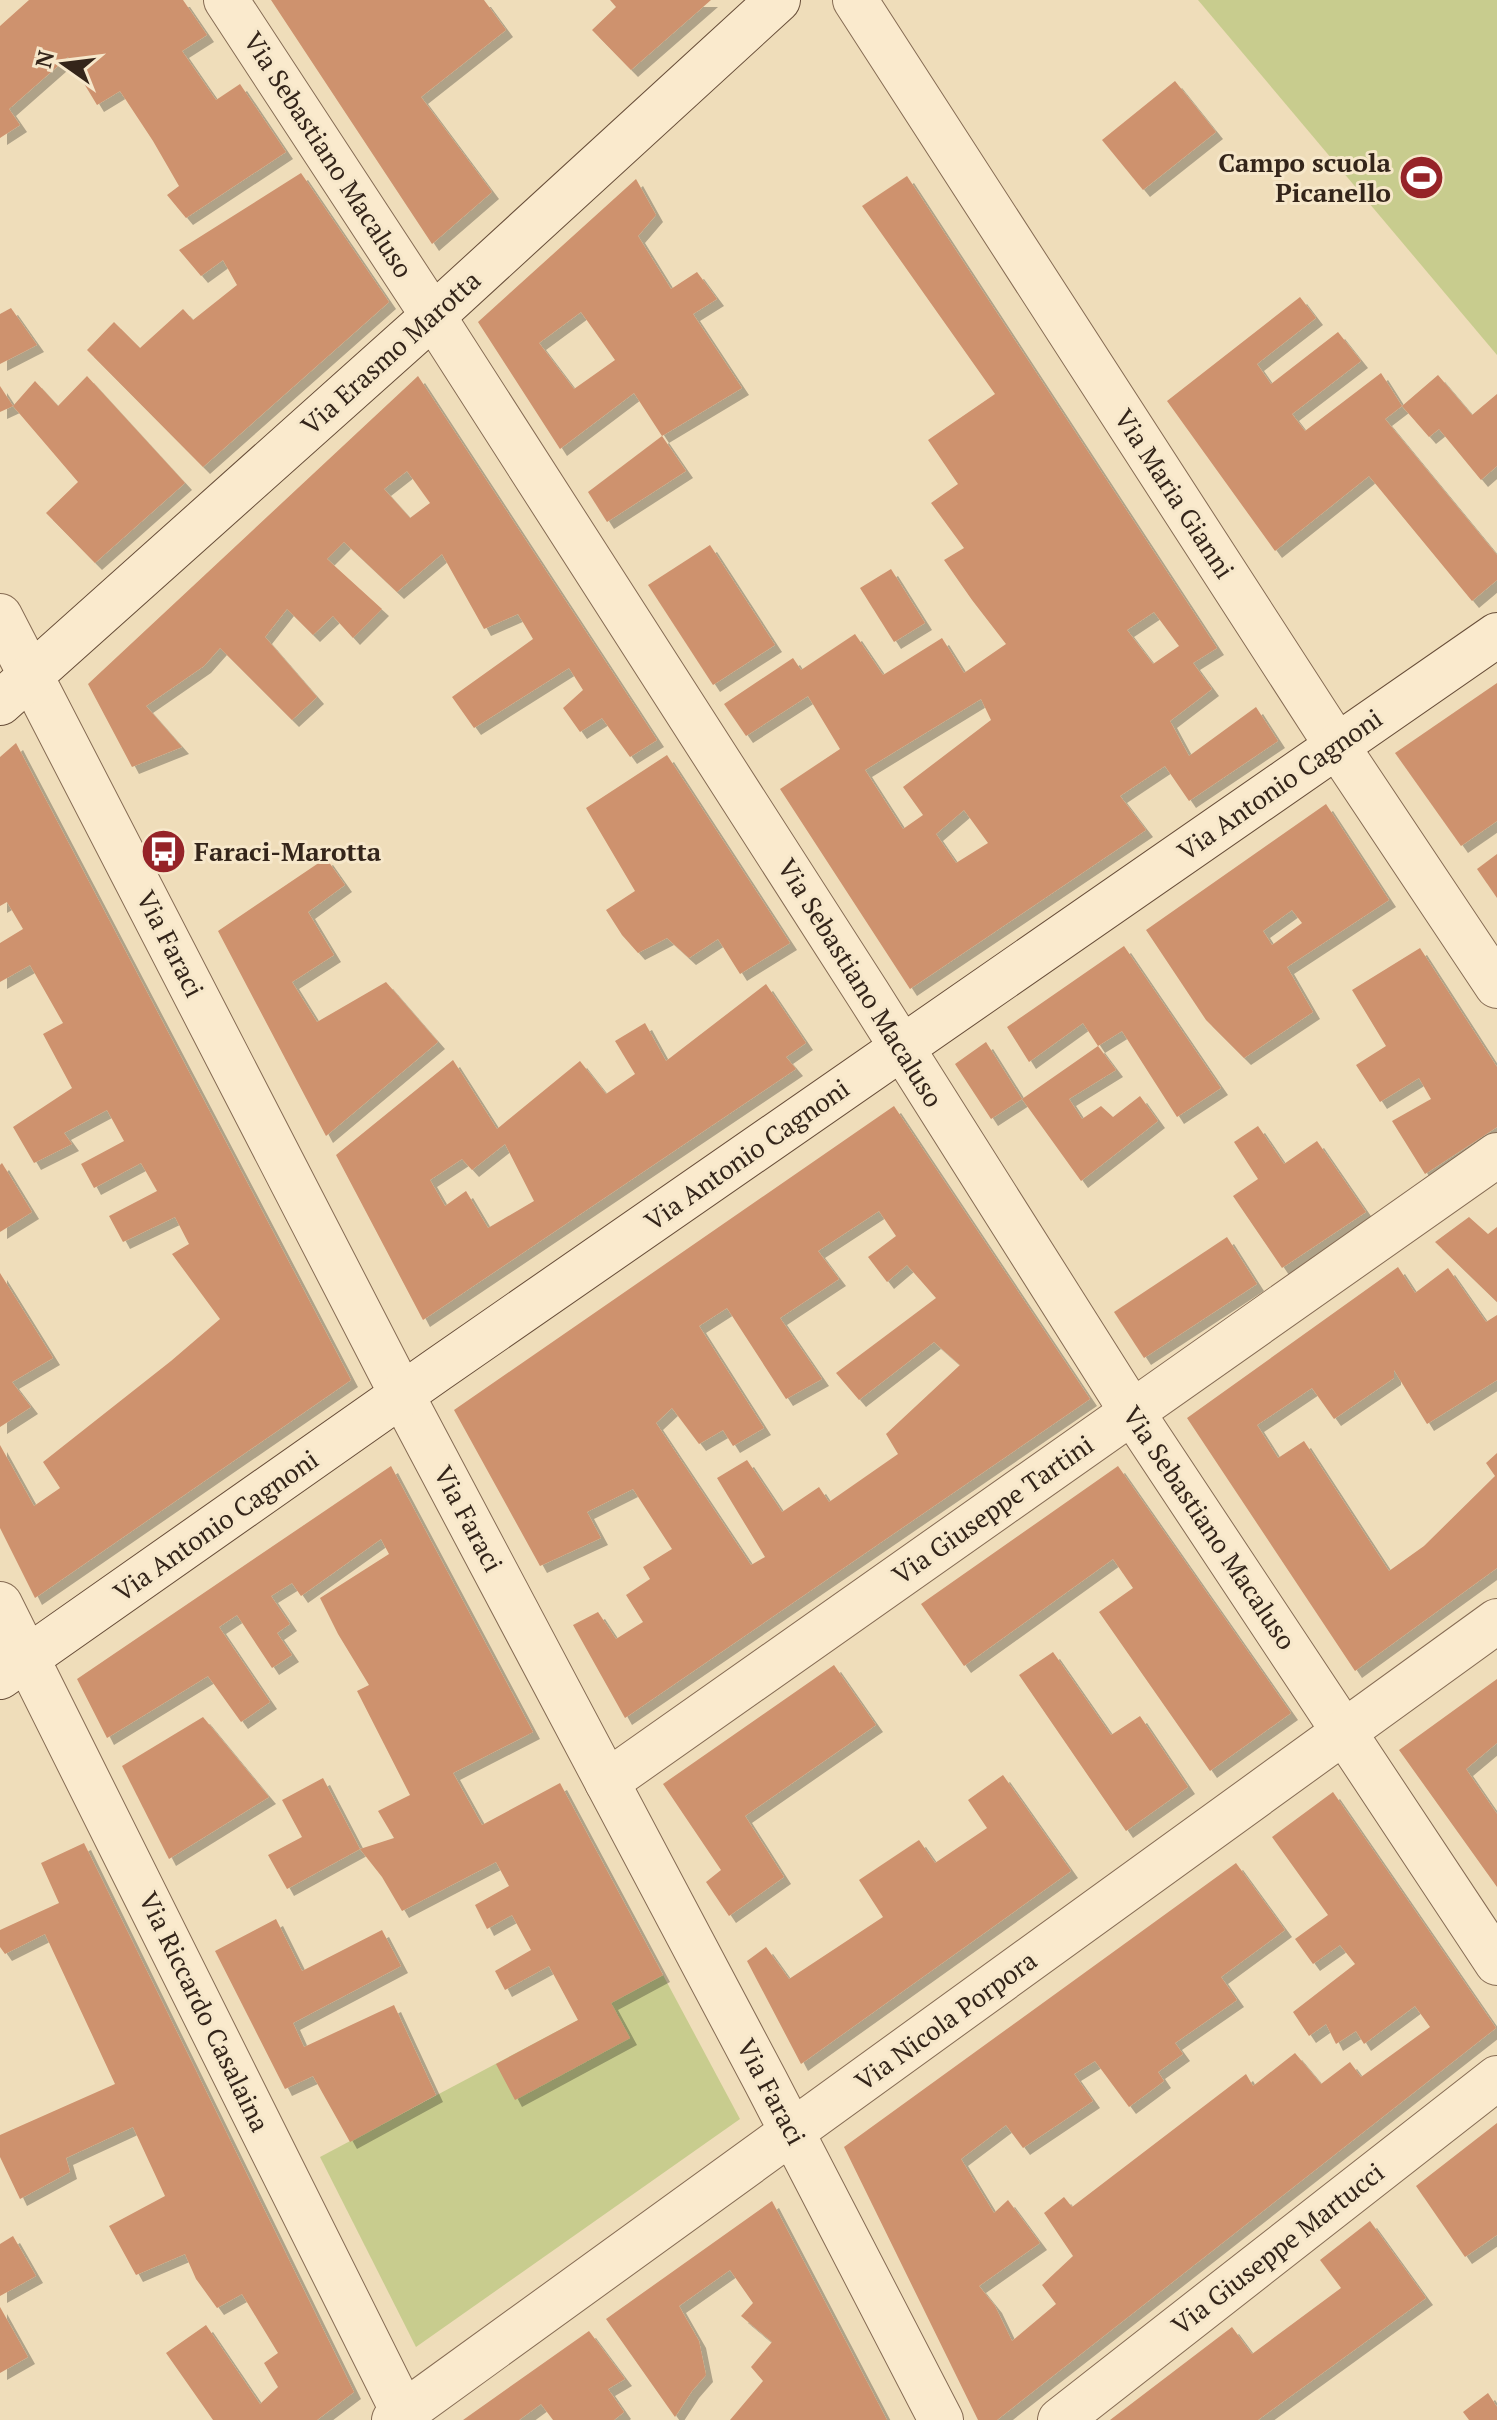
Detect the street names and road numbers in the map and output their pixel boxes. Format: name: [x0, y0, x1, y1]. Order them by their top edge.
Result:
street label: Via Sebastiano Macaluso: [237, 25, 421, 284]
street label: Via Erasmo Marotta: [294, 263, 487, 442]
street label: Via Maria Gianni: [1107, 402, 1242, 585]
street label: Via Antonio Cagnoni: [1170, 701, 1388, 868]
street label: Via Sebastiano Macaluso: [770, 852, 951, 1113]
street label: Via Faraci: [130, 884, 212, 1003]
street label: Via Antonio Cagnoni: [637, 1071, 855, 1238]
street label: Via Sebastiano Macaluso: [1116, 1399, 1304, 1656]
street label: Via Giuseppe Tartini: [885, 1427, 1100, 1591]
street label: Via Antonio Cagnoni: [106, 1442, 324, 1609]
street label: Via Faraci: [427, 1460, 511, 1577]
street label: Via Riccardo Casalaina: [132, 1886, 278, 2137]
street label: Via Nicola Porpora: [848, 1943, 1043, 2098]
street label: Via Faraci: [730, 2033, 814, 2150]
street label: Via Giuseppe Martucci: [1164, 2155, 1391, 2342]

